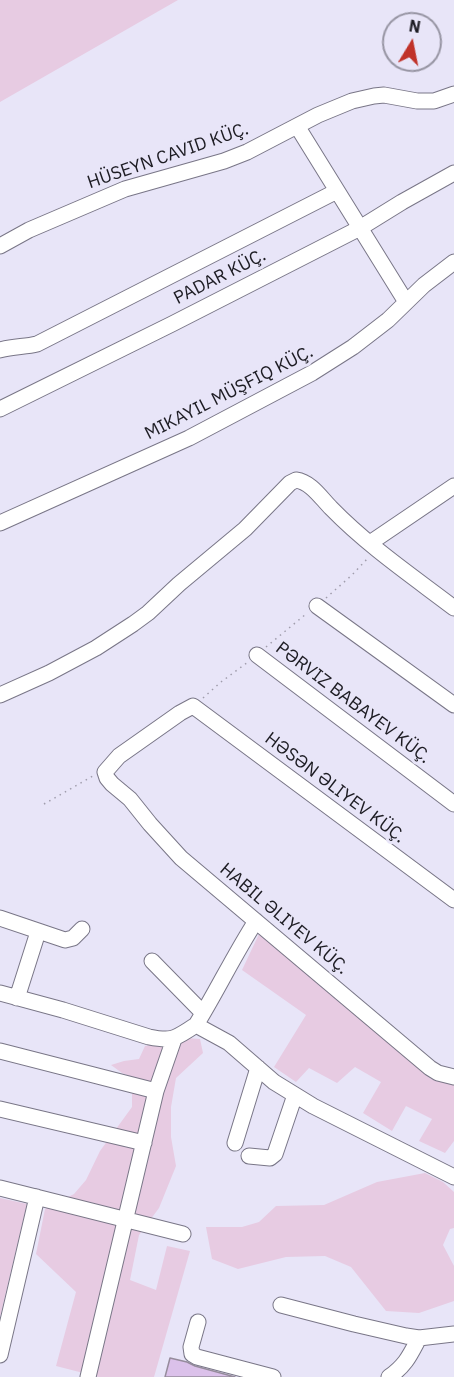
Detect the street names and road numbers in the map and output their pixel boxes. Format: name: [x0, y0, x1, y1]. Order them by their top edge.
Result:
street label: HÜSEYN CAVID KÜÇ.: [84, 118, 252, 194]
street label: PADAR KÜÇ.: [170, 245, 270, 309]
street label: MIKAYIL MÜŞFIQ KÜÇ.: [141, 341, 317, 445]
street label: PƏRVIZ BABAYEV KÜÇ.: [271, 638, 435, 768]
street label: HƏSƏN ƏLIYEV KÜÇ.: [260, 728, 410, 848]
street label: HABIL ƏLIYEV KÜÇ.: [215, 859, 353, 979]

